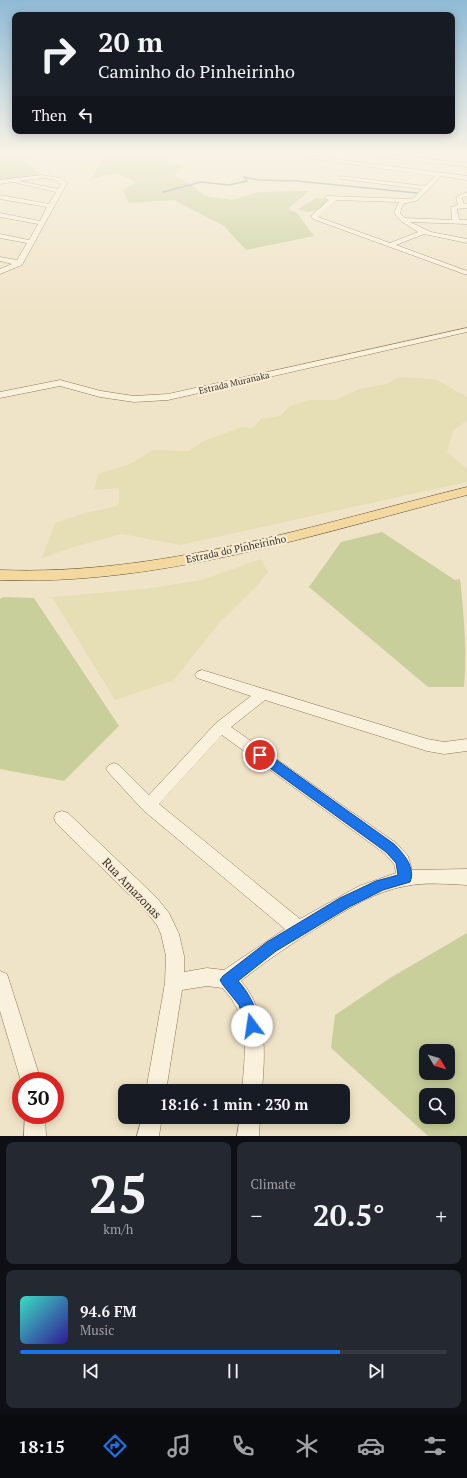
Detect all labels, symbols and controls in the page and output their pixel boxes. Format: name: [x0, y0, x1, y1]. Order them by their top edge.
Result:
text: 20 m: [98, 23, 163, 60]
icon: right: [32, 28, 84, 80]
text: Caminho do Pinheirinho: [98, 59, 295, 83]
icon: left: [75, 104, 97, 126]
text: Then: [32, 105, 67, 125]
street label: Estrada Muranaka: [197, 369, 271, 397]
street label: Estrada do Pinheirinho: [185, 532, 288, 566]
pin: [243, 738, 277, 772]
icon: arrive: [249, 744, 271, 766]
street label: Rua Amazonas: [99, 855, 165, 921]
position arrow: [231, 1005, 273, 1047]
north arrow: [419, 1044, 455, 1080]
map controls: [419, 1044, 455, 1124]
speed limit sign: 30: [12, 1072, 64, 1124]
button: search: [419, 1088, 455, 1124]
text: 18:16 · 1 min · 230 m: [160, 1094, 308, 1114]
text: 25: [89, 1159, 148, 1228]
text: Climate: [251, 1175, 296, 1193]
text: 20.5°: [313, 1195, 385, 1235]
text: −: [251, 1201, 262, 1230]
text: +: [435, 1201, 447, 1230]
text: km/h: [103, 1220, 133, 1238]
text: 94.6 FM: [80, 1301, 137, 1321]
text: Music: [80, 1321, 114, 1339]
icon: previous: [80, 1360, 102, 1382]
icon: pause: [222, 1360, 244, 1382]
icon: next: [365, 1360, 387, 1382]
icon: directions: [101, 1432, 129, 1460]
icon: music: [165, 1432, 193, 1460]
icon: phone: [229, 1432, 257, 1460]
icon: climate: [293, 1432, 321, 1460]
icon: car: [357, 1432, 385, 1460]
icon: filters: [421, 1432, 449, 1460]
text: 18:15: [18, 1434, 65, 1458]

